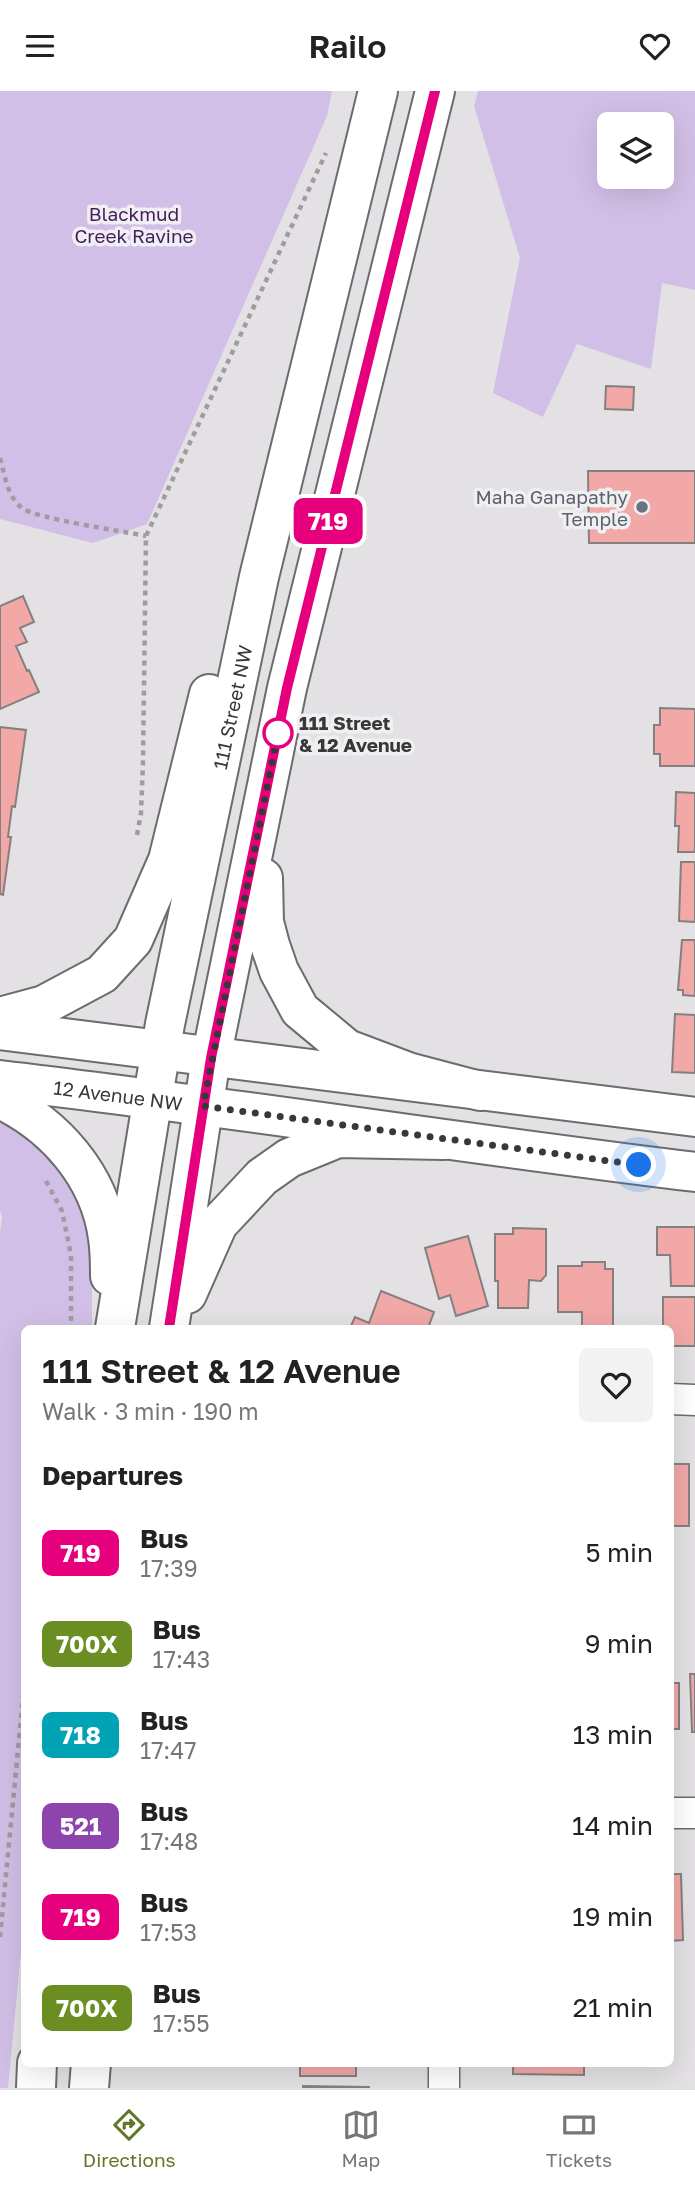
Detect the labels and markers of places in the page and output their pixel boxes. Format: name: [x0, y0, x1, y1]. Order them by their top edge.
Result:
place label: Maha Ganapathy Temple: [475, 485, 628, 530]
marker: Maha Ganapathy Temple: [634, 499, 650, 515]
place label: 111 Street & 12 Avenue: [299, 711, 412, 756]
marker: 111 Street & 12 Avenue: [263, 718, 293, 748]

